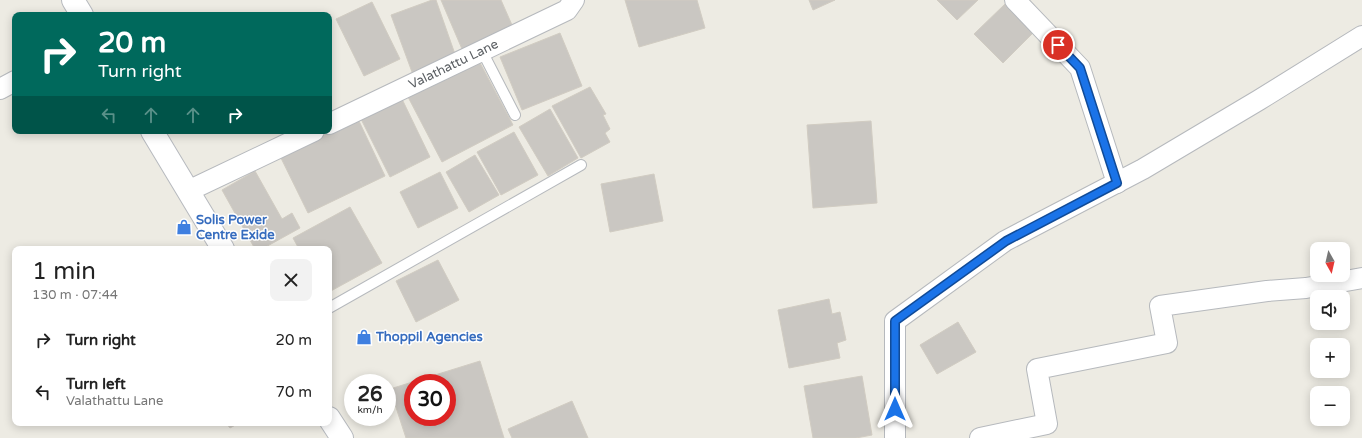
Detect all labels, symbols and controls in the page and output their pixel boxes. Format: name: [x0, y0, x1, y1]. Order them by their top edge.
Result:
text: 20 m: [98, 26, 166, 60]
icon: right: [32, 28, 84, 80]
pin: [1041, 28, 1075, 62]
icon: arrive: [1047, 34, 1069, 56]
street label: Valathattu Lane: [406, 36, 501, 93]
text: Turn right: [98, 60, 182, 82]
icon: left: [98, 104, 120, 126]
icon: ahead: [140, 104, 162, 126]
icon: ahead: [182, 104, 204, 126]
icon: right: [224, 104, 246, 126]
place label: Solis Power Centre Exide: [196, 212, 275, 243]
shop icon: Solis Power Centre Exide: [175, 218, 193, 236]
north arrow: [1310, 242, 1350, 282]
map controls: [1310, 242, 1350, 426]
text: 1 min: [32, 257, 96, 286]
button: close: [270, 259, 312, 301]
text: 130 m · 07:44: [32, 287, 118, 303]
button: sound: [1310, 290, 1350, 330]
shop icon: Thoppil Agencies: [355, 328, 373, 346]
icon: right: [32, 329, 54, 351]
place label: Thoppil Agencies: [375, 329, 483, 345]
text: Turn right: [66, 331, 136, 349]
text: 20 m: [275, 331, 312, 349]
button: +: [1310, 338, 1350, 378]
speed limit sign: 30: [404, 374, 456, 426]
text: Turn left: [66, 375, 126, 393]
icon: left: [32, 381, 54, 403]
text: 70 m: [275, 383, 312, 401]
text: 26: [357, 383, 383, 407]
button: −: [1310, 386, 1350, 426]
position arrow: [874, 388, 916, 430]
text: Valathattu Lane: [66, 393, 163, 409]
text: km/h: [357, 404, 383, 416]

